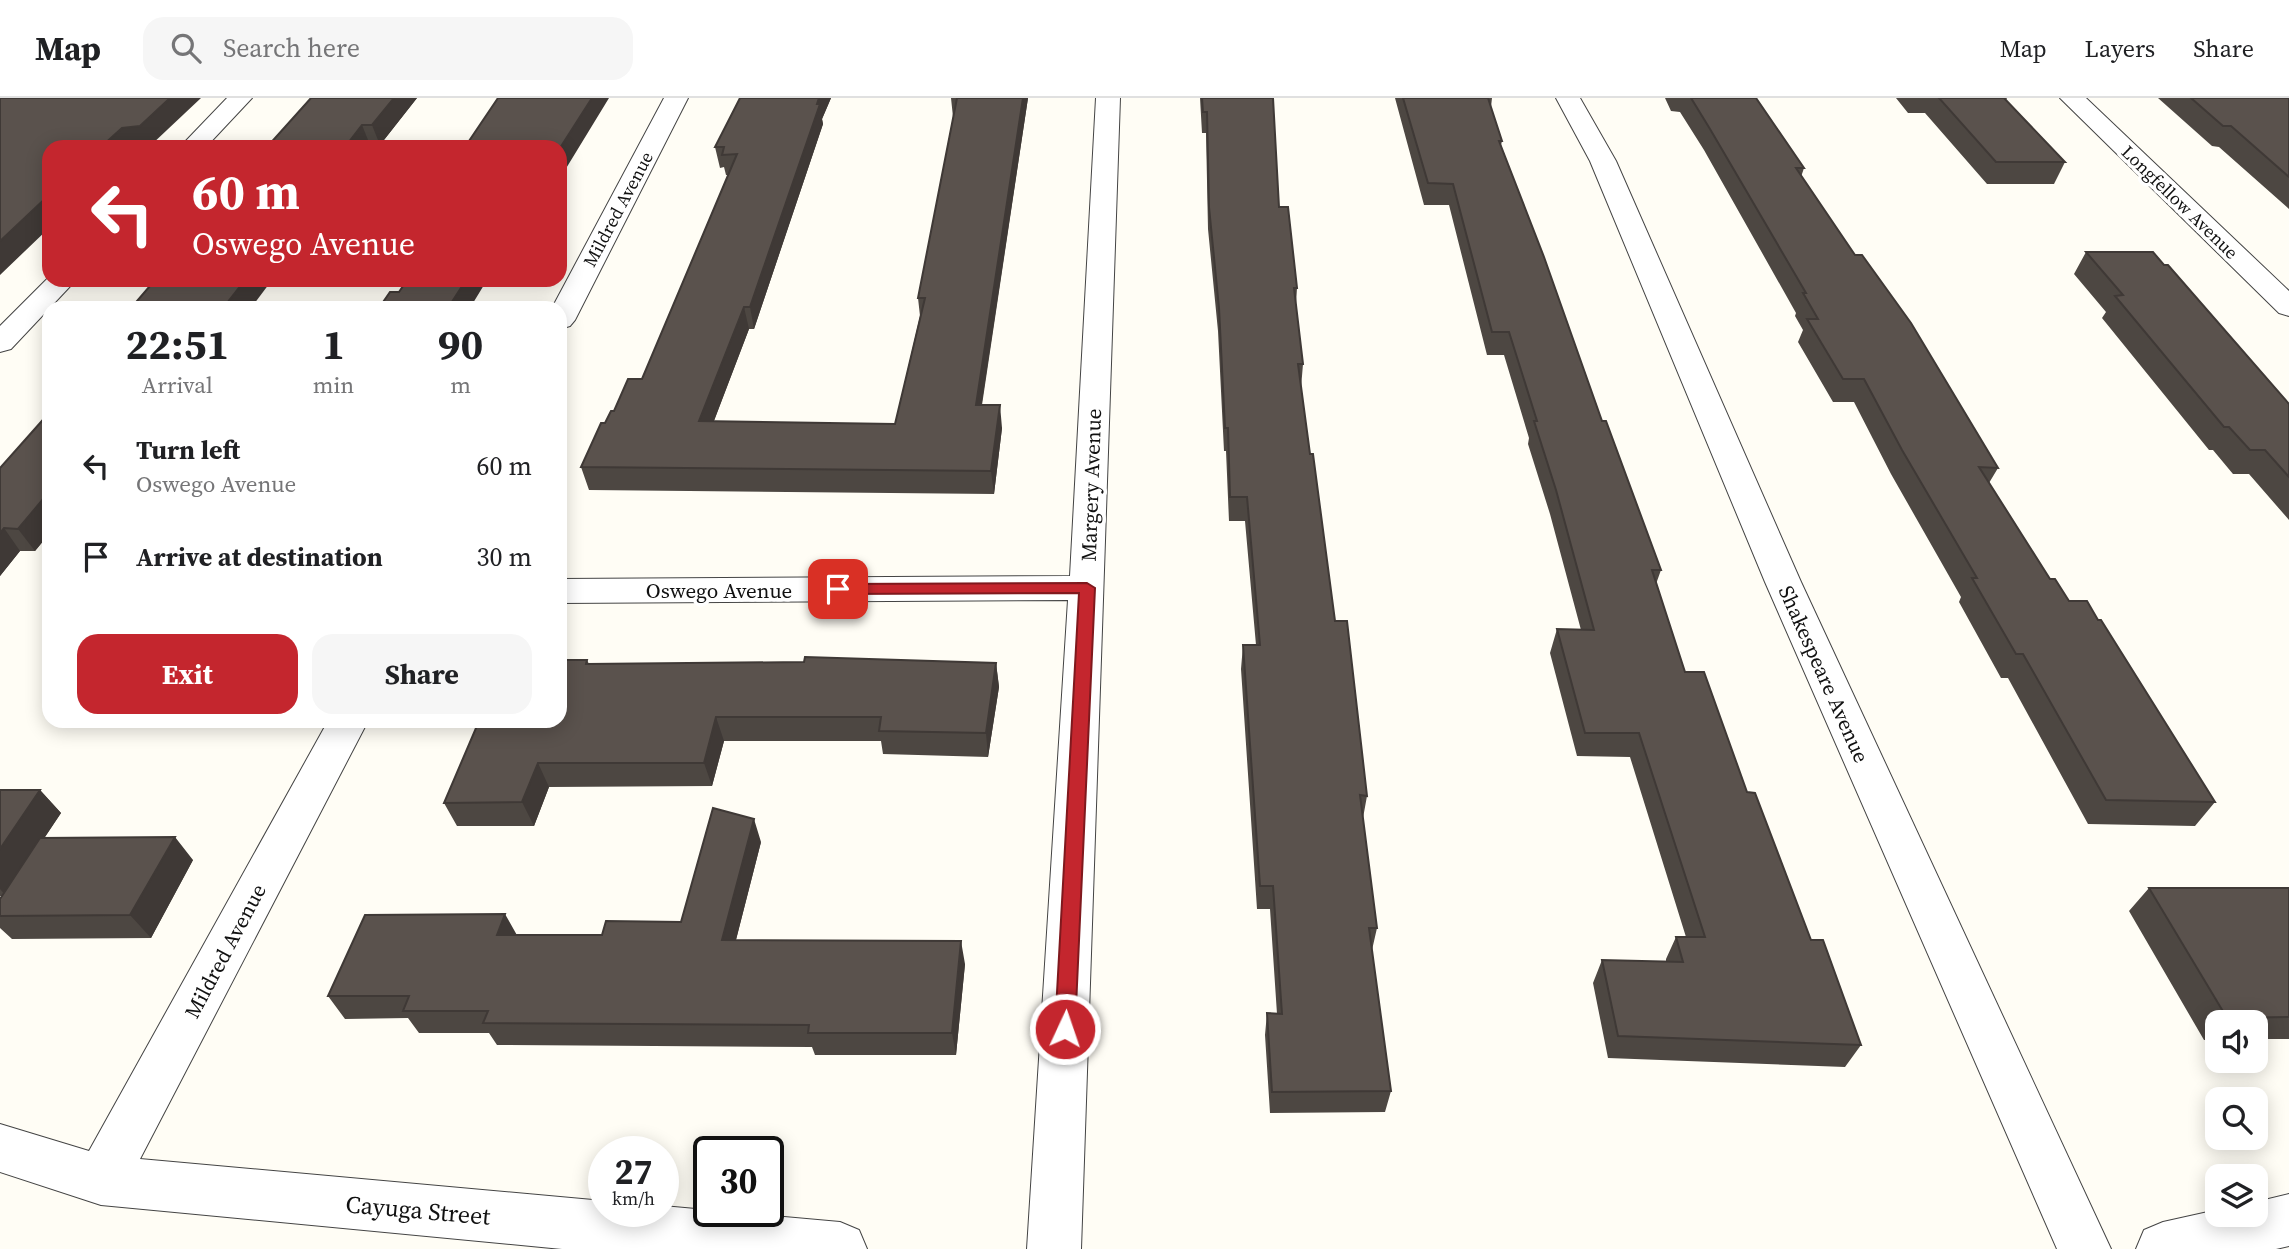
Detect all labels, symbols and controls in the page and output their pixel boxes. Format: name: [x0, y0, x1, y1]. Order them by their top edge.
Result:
search box: [143, 17, 633, 80]
text: Map: [35, 26, 101, 71]
icon: search: [167, 29, 205, 67]
text: Search here: [223, 30, 360, 66]
text: Map: [2000, 32, 2047, 65]
text: Layers: [2085, 32, 2155, 65]
text: Share: [2193, 32, 2254, 65]
street label: Longfellow Avenue: [2116, 140, 2244, 264]
street label: Mildred Avenue: [577, 147, 659, 271]
text: 60 m: [192, 158, 300, 225]
icon: left: [77, 168, 168, 259]
text: Oswego Avenue: [192, 222, 415, 266]
text: 22:51: [126, 315, 229, 373]
text: 1: [322, 315, 345, 373]
text: 90: [438, 315, 483, 373]
text: Arrival: [142, 369, 213, 401]
text: min: [313, 369, 354, 401]
text: m: [450, 369, 471, 401]
street label: Margery Avenue: [1074, 408, 1108, 562]
text: Turn left: [136, 432, 240, 468]
icon: left: [77, 447, 115, 485]
text: 60 m: [477, 448, 532, 484]
text: Oswego Avenue: [136, 468, 296, 500]
icon: arrive: [77, 538, 115, 576]
text: Arrive at destination: [136, 539, 383, 575]
text: 30 m: [477, 539, 532, 575]
pin: [808, 559, 868, 619]
icon: arrive: [819, 570, 857, 608]
street label: Oswego Avenue: [646, 576, 792, 605]
street label: Shakespeare Avenue: [1772, 581, 1876, 767]
button: Exit: [77, 634, 298, 714]
button: Share: [312, 634, 532, 714]
street label: Mildred Avenue: [177, 879, 273, 1023]
position arrow: [1028, 992, 1102, 1066]
map controls: [2205, 1010, 2268, 1227]
button: sound: [2205, 1010, 2268, 1073]
button: search: [2205, 1087, 2268, 1150]
speed limit sign: 30: [693, 1136, 784, 1227]
text: 27: [615, 1148, 652, 1196]
button: layers: [2205, 1164, 2268, 1227]
text: km/h: [612, 1186, 655, 1211]
street label: Cayuga Street: [344, 1187, 492, 1233]

